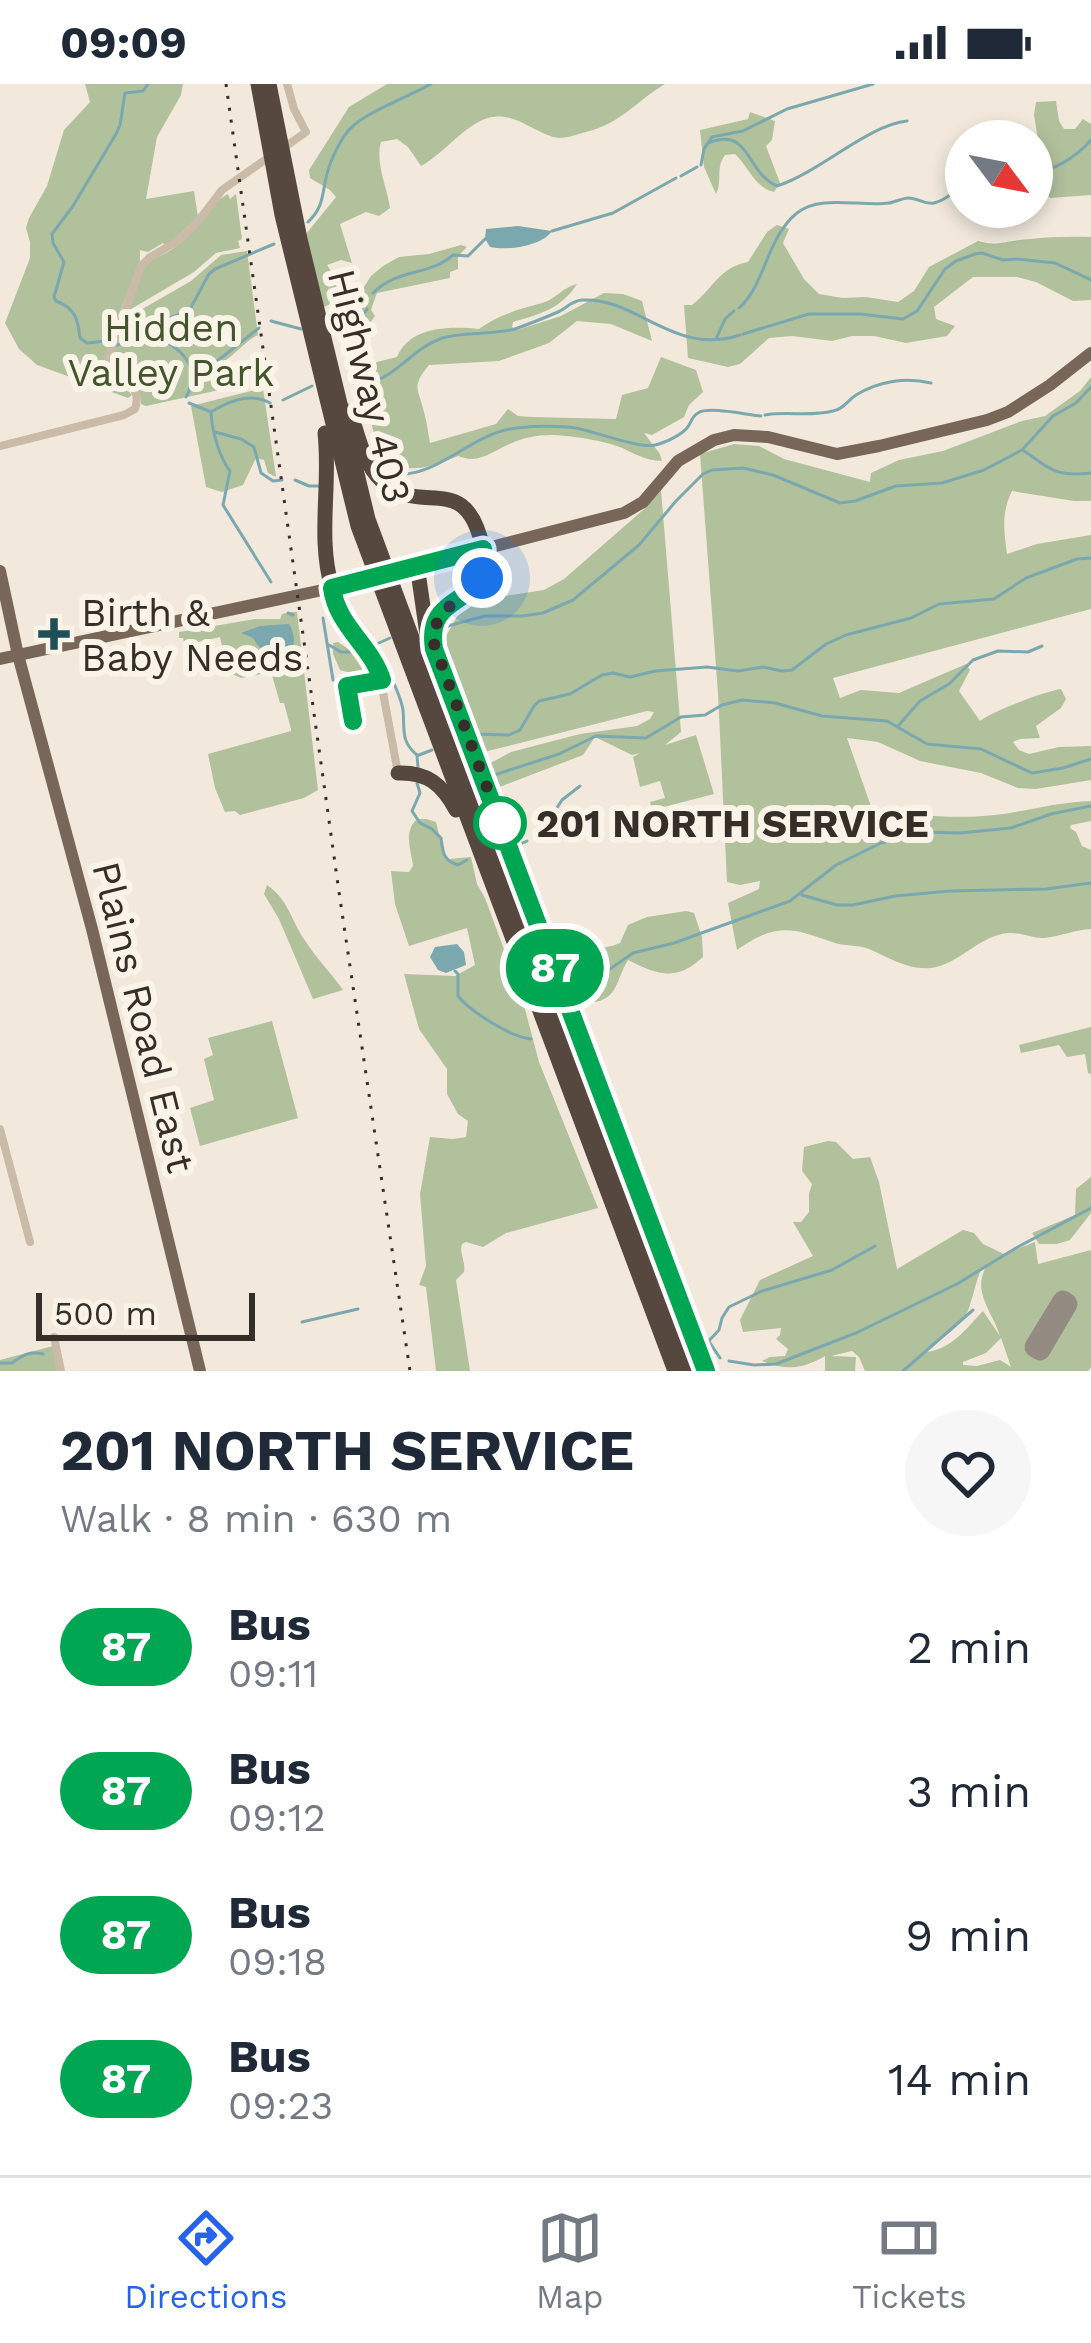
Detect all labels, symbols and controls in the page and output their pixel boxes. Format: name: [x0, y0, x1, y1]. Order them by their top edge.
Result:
text: 09:09: [60, 16, 187, 69]
north arrow: [945, 120, 1053, 228]
map controls: [945, 120, 1053, 228]
street label: Highway 403: [319, 265, 420, 508]
park label: Hidden Valley Park: [68, 305, 274, 395]
your location: [452, 548, 512, 608]
place label: Birth & Baby Needs: [81, 590, 303, 680]
marker: Birth & Baby Needs: [38, 618, 70, 650]
marker: 201 NORTH SERVICE: [475, 798, 525, 848]
place label: 201 NORTH SERVICE: [536, 801, 929, 846]
street label: Plains Road East: [83, 857, 204, 1177]
line badge: 87: [501, 929, 609, 1007]
text: 87: [530, 943, 580, 992]
scale bar: [36, 1287, 255, 1340]
text: 500 m: [54, 1294, 157, 1333]
button: heart: [905, 1410, 1031, 1536]
text: 201 NORTH SERVICE: [60, 1417, 634, 1484]
text: Walk · 8 min · 630 m: [60, 1496, 452, 1541]
text: Bus: [228, 1598, 311, 1651]
text: 2 min: [907, 1621, 1031, 1674]
text: 87: [101, 1622, 151, 1671]
text: 09:11: [228, 1651, 318, 1696]
text: Bus: [228, 1742, 311, 1795]
text: 3 min: [907, 1765, 1031, 1818]
text: 87: [101, 1766, 151, 1815]
text: 09:12: [228, 1795, 326, 1840]
text: Bus: [228, 1886, 311, 1939]
text: 9 min: [905, 1909, 1031, 1962]
text: 87: [101, 1910, 151, 1959]
text: 09:18: [228, 1939, 327, 1984]
text: Bus: [228, 2030, 311, 2083]
text: 14 min: [888, 2053, 1031, 2106]
text: 87: [101, 2054, 151, 2103]
text: 09:23: [228, 2083, 333, 2128]
tab: Directions: [124, 2205, 287, 2316]
tab: Map: [536, 2205, 603, 2316]
tab: Tickets: [852, 2205, 967, 2316]

